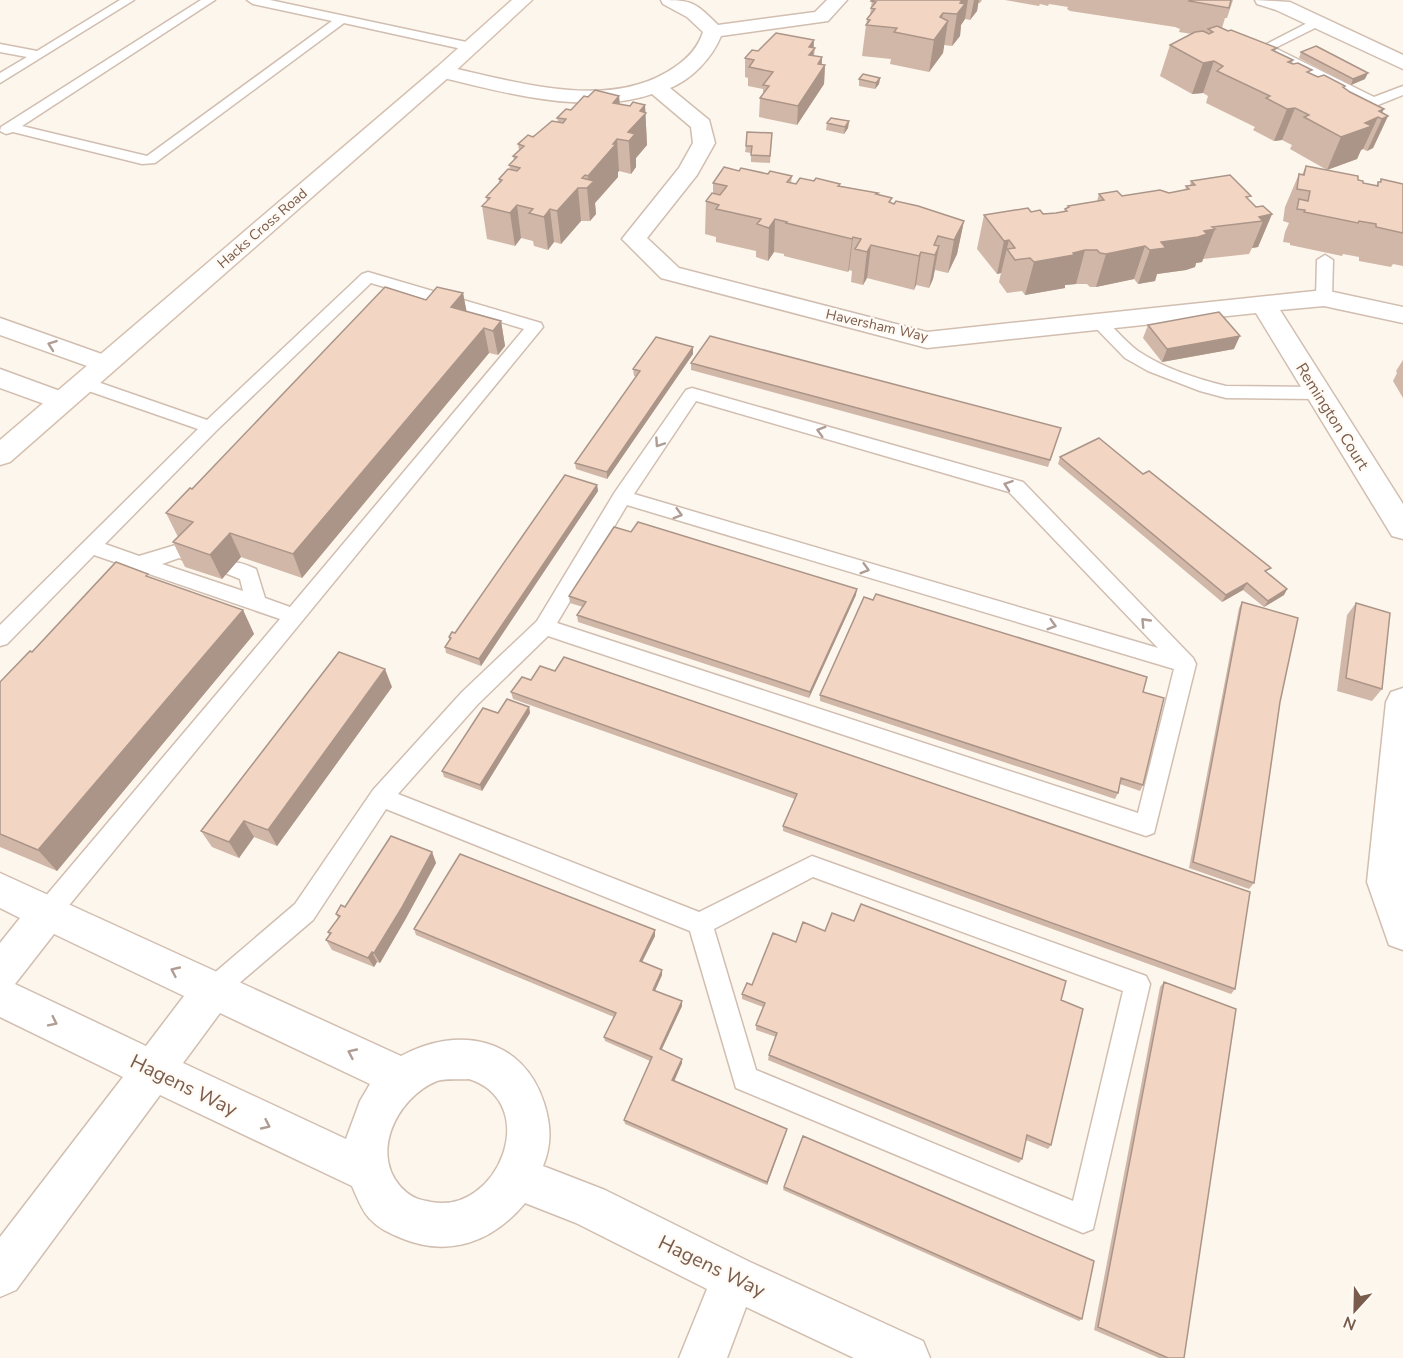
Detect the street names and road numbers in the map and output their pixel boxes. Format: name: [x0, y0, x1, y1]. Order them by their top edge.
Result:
street label: Hacks Cross Road: [213, 184, 311, 273]
street label: Haversham Way: [824, 304, 931, 347]
street label: Remington Court: [1290, 359, 1374, 475]
street label: Hagens Way: [126, 1048, 242, 1123]
street label: Hagens Way: [654, 1229, 770, 1304]

